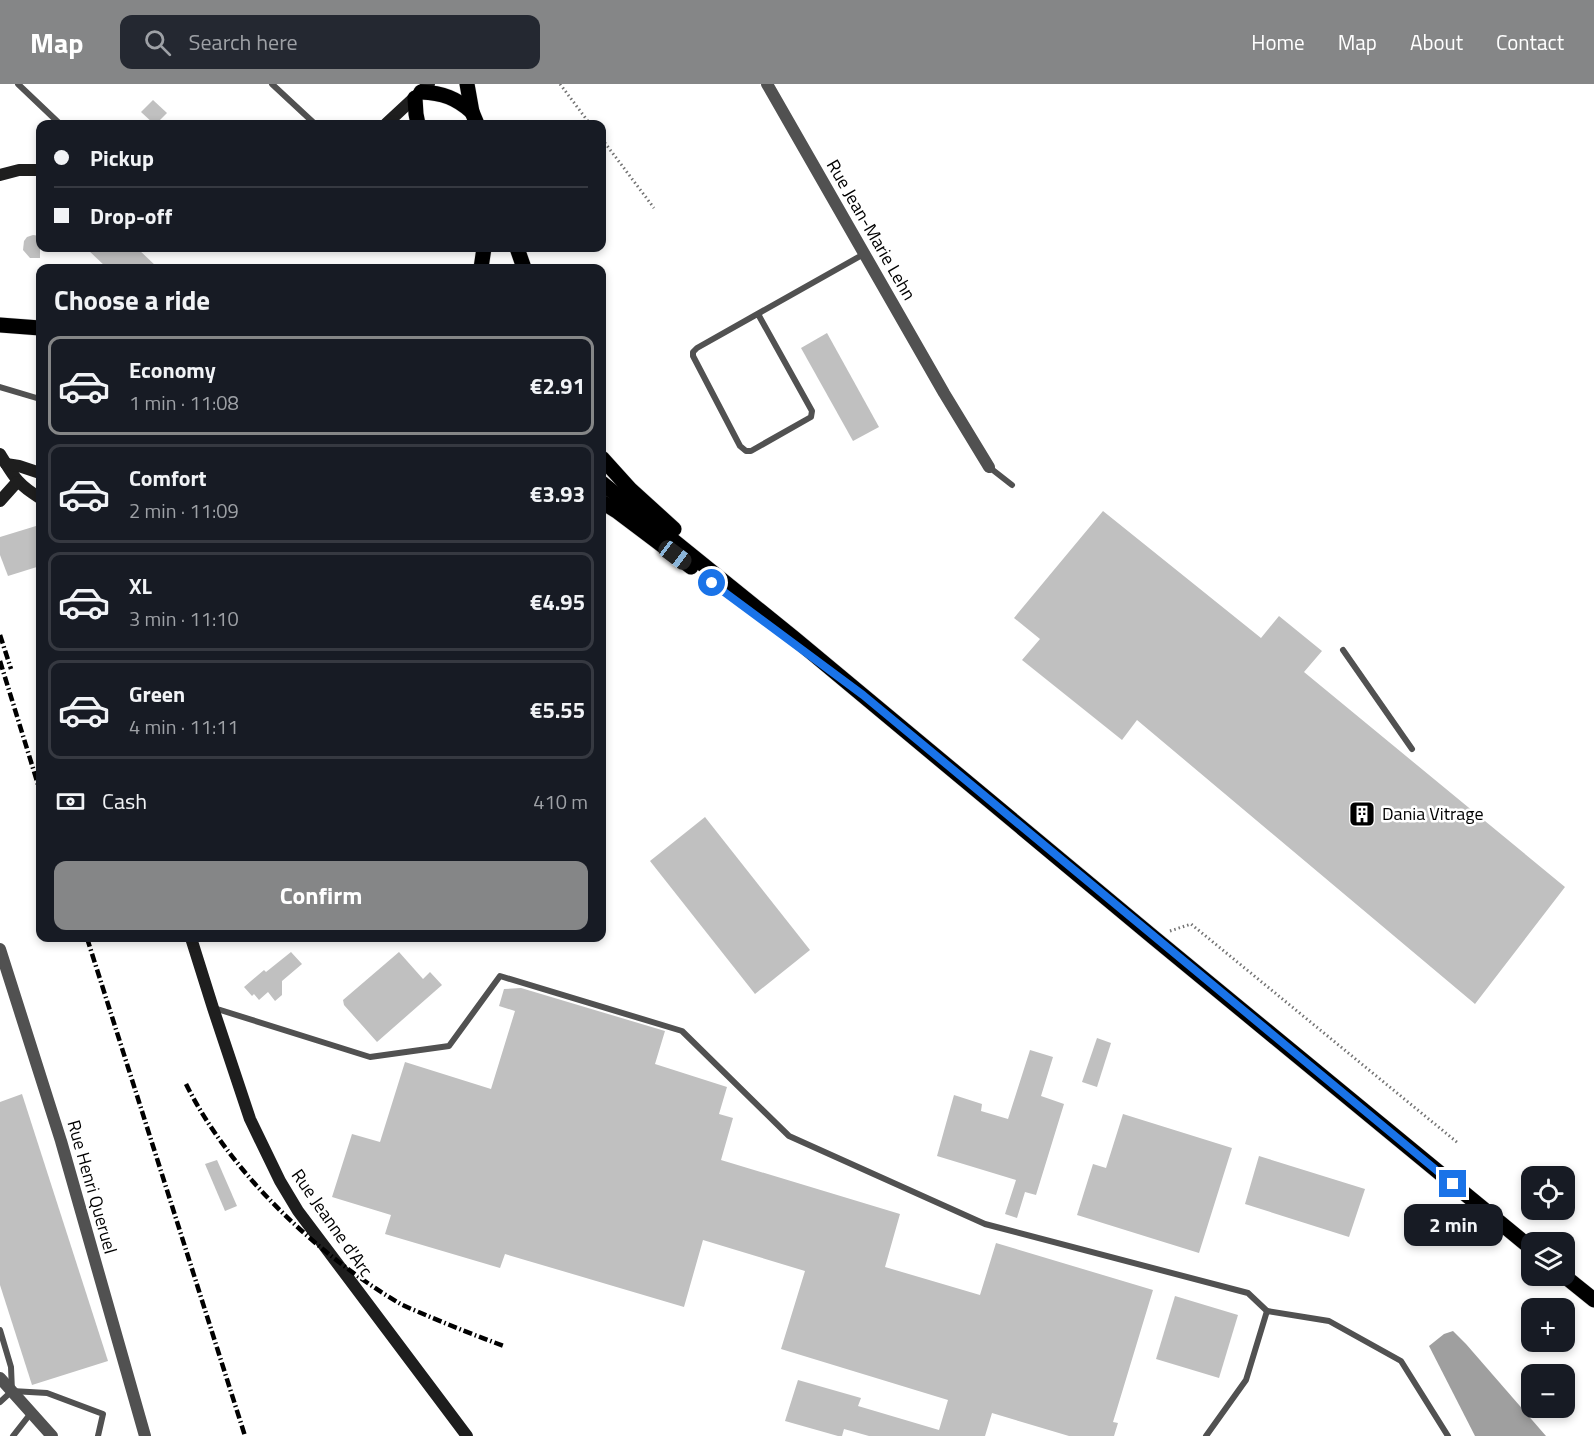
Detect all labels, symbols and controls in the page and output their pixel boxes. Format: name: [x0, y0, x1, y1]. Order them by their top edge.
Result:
search box: [120, 15, 540, 69]
text: Map: [30, 21, 84, 64]
text: Search here: [189, 25, 298, 59]
icon: search: [141, 26, 174, 59]
text: Home: [1251, 26, 1305, 58]
text: Map: [1338, 26, 1377, 58]
text: About: [1410, 26, 1463, 58]
text: Contact: [1496, 26, 1564, 58]
text: Pickup: [90, 141, 154, 175]
street label: Rue Jean-Marie Lehn: [820, 154, 923, 305]
text: Drop-off: [90, 199, 172, 233]
text: Choose a ride: [54, 279, 210, 320]
text: Economy: [129, 353, 216, 387]
icon: car: [57, 359, 111, 413]
text: €2.91: [530, 369, 585, 403]
text: 1 min · 11:08: [129, 387, 239, 418]
text: Comfort: [129, 461, 207, 495]
icon: car: [57, 467, 111, 521]
text: €3.93: [530, 477, 585, 511]
text: 2 min · 11:09: [129, 495, 239, 526]
car: [655, 537, 695, 573]
text: XL: [129, 569, 152, 603]
route start: [698, 569, 725, 596]
icon: car: [57, 575, 111, 629]
text: €4.95: [530, 585, 585, 619]
text: 3 min · 11:10: [129, 603, 239, 634]
text: Green: [129, 677, 185, 711]
icon: car: [57, 683, 111, 737]
text: €5.55: [530, 693, 585, 727]
text: 4 min · 11:11: [129, 711, 239, 742]
text: Cash: [102, 784, 147, 818]
icon: cash: [54, 785, 87, 818]
text: 410 m: [533, 786, 588, 817]
building icon: Dania Vitrage: [1347, 799, 1377, 829]
place label: Dania Vitrage: [1382, 800, 1484, 827]
button: Confirm: [54, 861, 588, 930]
street label: Rue Henri Queruel: [60, 1117, 124, 1257]
street label: Rue Jeanne d'Arc: [285, 1163, 380, 1282]
map controls: [1521, 1166, 1575, 1418]
button: locate: [1521, 1166, 1575, 1220]
route end: [1439, 1170, 1466, 1197]
callout: 2 min: [1404, 1205, 1502, 1247]
text: 2 min: [1429, 1209, 1478, 1240]
button: layers: [1521, 1232, 1575, 1286]
button: +: [1521, 1298, 1575, 1352]
button: −: [1521, 1364, 1575, 1418]

